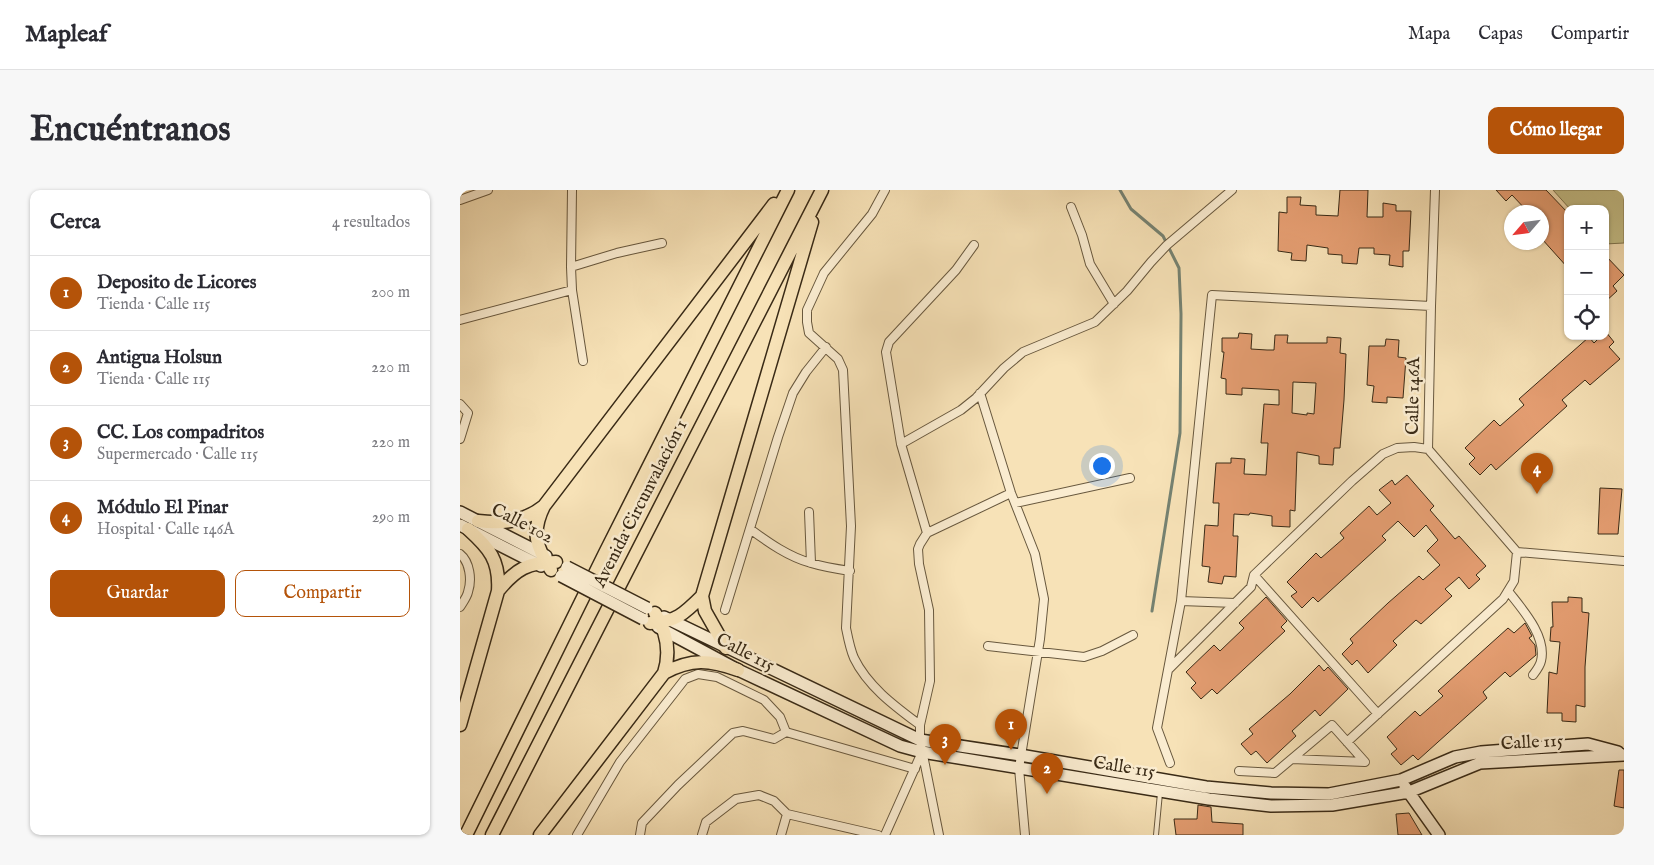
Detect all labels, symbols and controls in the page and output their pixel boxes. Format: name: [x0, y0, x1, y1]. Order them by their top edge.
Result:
text: Mapleaf: [25, 19, 107, 50]
text: Mapa: [1408, 23, 1450, 46]
text: Capas: [1478, 23, 1523, 46]
text: Compartir: [1551, 23, 1629, 46]
button: Cómo llegar: [1488, 107, 1624, 154]
text: Encuéntranos: [30, 108, 230, 153]
north arrow: [1504, 205, 1549, 250]
map controls: [1564, 205, 1609, 340]
button: +: [1564, 205, 1609, 250]
text: Cerca: [50, 209, 100, 236]
text: 4 resultados: [332, 213, 410, 233]
button: −: [1564, 250, 1609, 295]
text: Deposito de Licores: [97, 271, 256, 295]
text: 1: [63, 283, 69, 303]
text: 200 m: [371, 283, 410, 303]
text: Tienda · Calle 115: [97, 295, 210, 315]
button: locate: [1564, 295, 1609, 340]
text: Antigua Holsun: [97, 346, 222, 370]
street label: Calle 146A: [1402, 356, 1426, 435]
text: 2: [62, 358, 70, 378]
text: 220 m: [371, 358, 410, 378]
text: Tienda · Calle 115: [97, 370, 210, 390]
street label: Avenida Circunvalación 1: [588, 416, 693, 593]
text: CC. Los compadritos: [97, 421, 264, 445]
text: 3: [63, 433, 69, 453]
text: 220 m: [371, 433, 410, 453]
text: Supermercado · Calle 115: [97, 445, 258, 465]
your location: [1089, 453, 1115, 479]
pin: 4: [1521, 453, 1553, 494]
text: Módulo El Pinar: [97, 496, 228, 520]
street label: Calle 102: [487, 499, 557, 549]
text: 4: [62, 508, 70, 528]
text: 290 m: [372, 508, 410, 528]
text: Hospital · Calle 146A: [97, 520, 234, 540]
button: Guardar: [50, 570, 225, 617]
button: Compartir: [235, 570, 410, 617]
street label: Calle 115: [712, 629, 779, 678]
pin: 1: [995, 709, 1027, 750]
pin: 3: [929, 724, 961, 765]
street label: Calle 115: [1500, 730, 1564, 756]
street label: Calle 115: [1091, 752, 1157, 784]
pin: 2: [1031, 753, 1063, 794]

